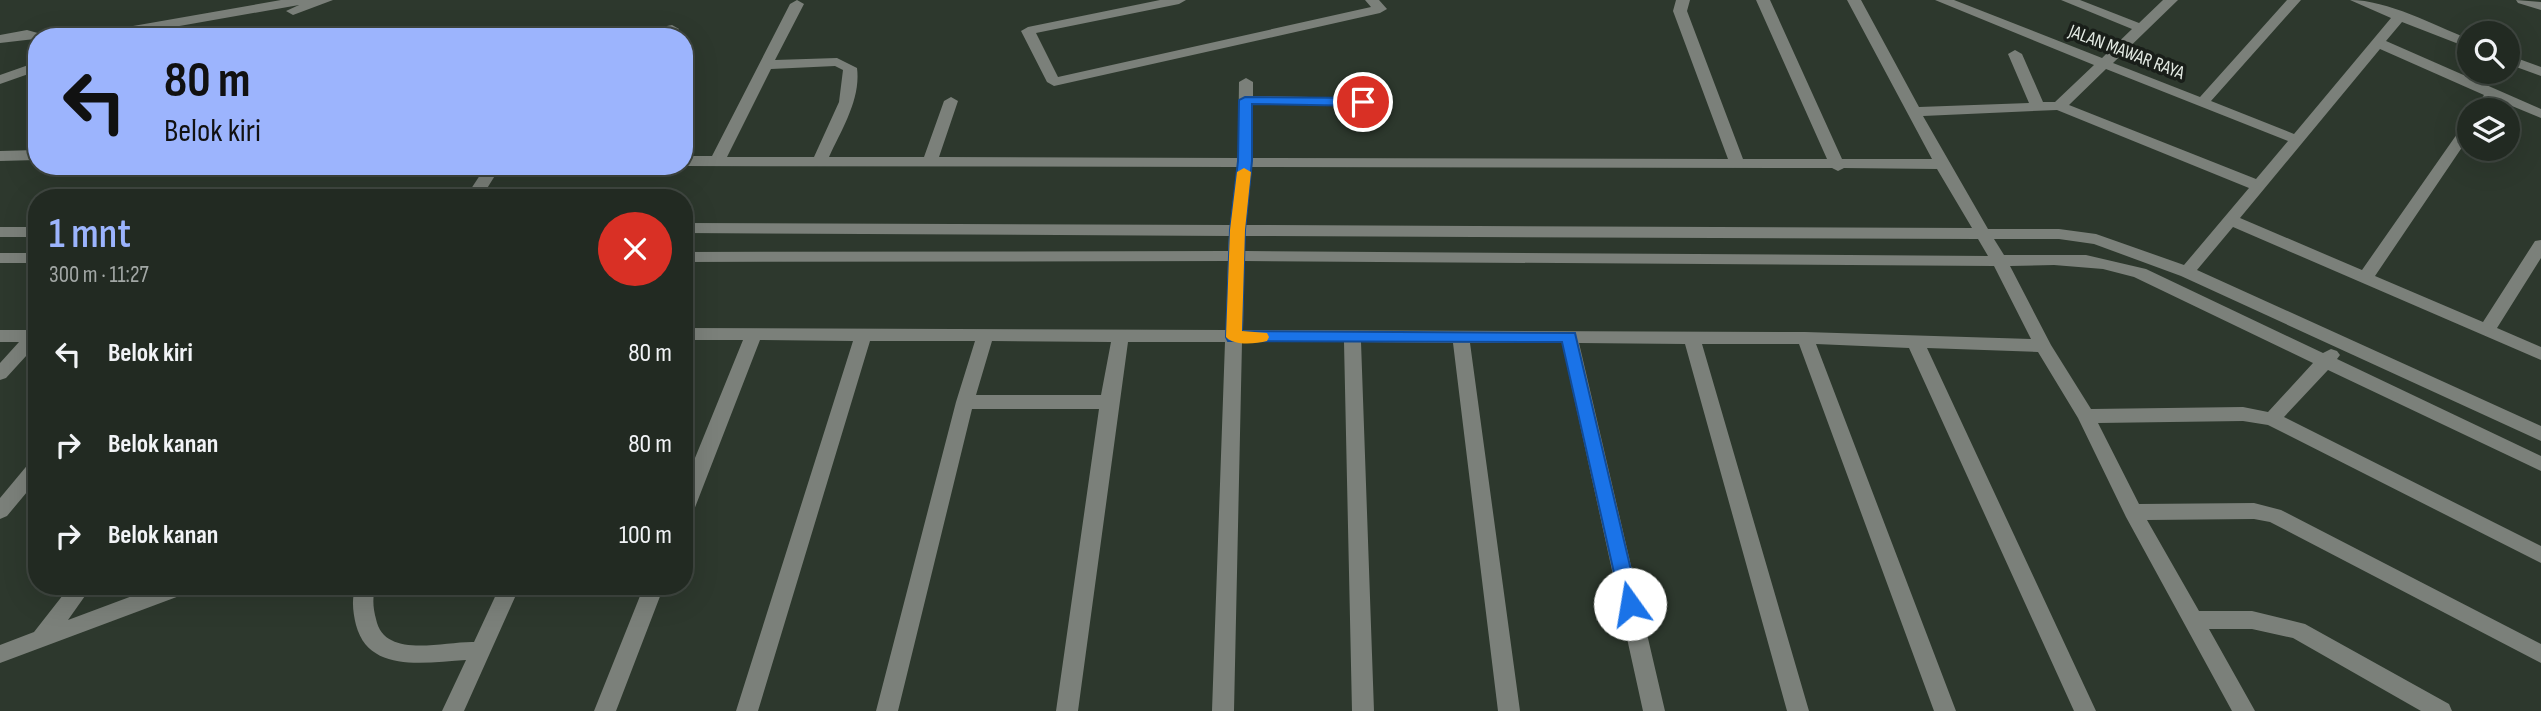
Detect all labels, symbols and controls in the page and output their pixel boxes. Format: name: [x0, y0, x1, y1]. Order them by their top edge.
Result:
street label: JALAN MAWAR RAYA: [2064, 19, 2188, 85]
map controls: [2457, 21, 2520, 161]
button: search: [2457, 21, 2520, 84]
text: 80 m: [164, 52, 251, 111]
icon: left: [49, 56, 140, 147]
pin: [1333, 72, 1393, 132]
icon: arrive: [1344, 83, 1382, 121]
button: layers: [2457, 98, 2520, 161]
text: Belok kiri: [164, 112, 261, 151]
text: 1 mnt: [49, 209, 131, 260]
button: close: [598, 212, 672, 286]
text: 300 m · 11:27: [49, 261, 149, 289]
icon: left: [49, 335, 87, 373]
text: Belok kiri: [108, 338, 193, 369]
text: 80 m: [628, 338, 672, 369]
icon: right: [49, 426, 87, 464]
text: Belok kanan: [108, 429, 218, 460]
text: 80 m: [628, 429, 672, 460]
icon: right: [49, 517, 87, 555]
text: Belok kanan: [108, 520, 218, 551]
text: 100 m: [619, 520, 672, 551]
position arrow: [1593, 567, 1667, 641]

